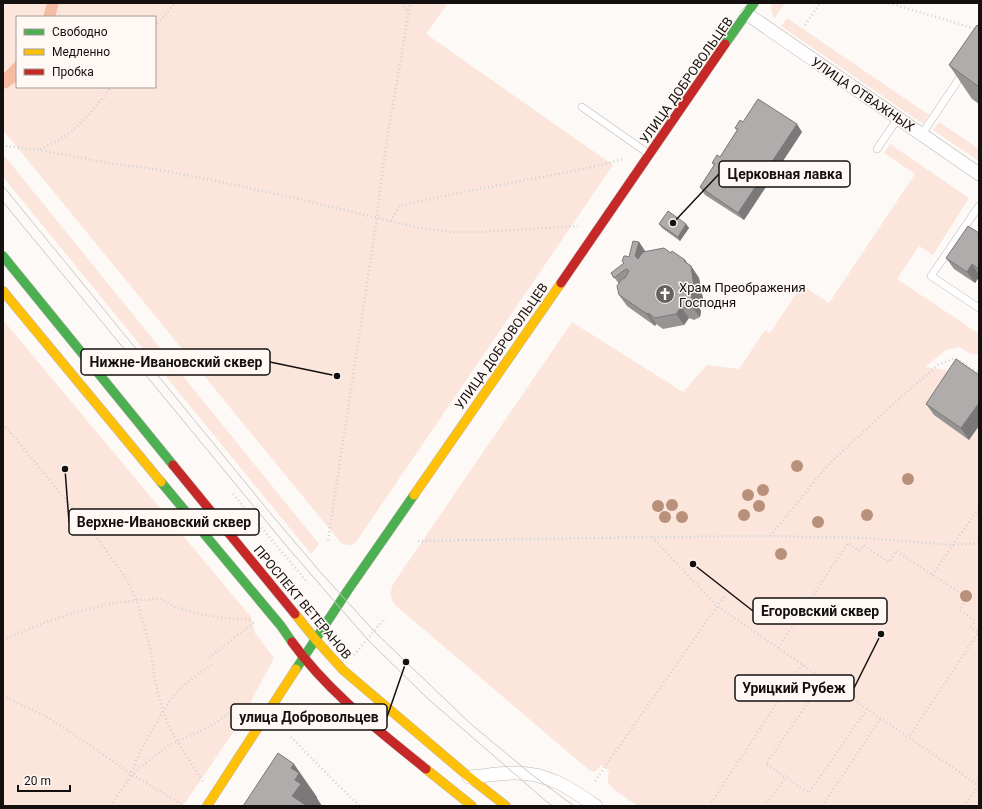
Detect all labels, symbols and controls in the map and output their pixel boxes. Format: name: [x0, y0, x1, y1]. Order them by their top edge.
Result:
street label: УЛИЦА ДОБРОВОЛЬЦЕВ: [637, 14, 736, 146]
legend: [16, 16, 156, 88]
text: Свободно: [52, 25, 108, 39]
text: Медленно: [52, 45, 110, 59]
street label: УЛИЦА ОТВАЖНЫХ: [808, 54, 917, 135]
text: Пробка: [52, 65, 94, 79]
callout: Церковная лавка: [719, 161, 850, 187]
text: Церковная лавка: [728, 166, 843, 182]
street label: УЛИЦА ДОБРОВОЛЬЦЕВ: [452, 280, 551, 412]
place label: Храм Преображения Господня: [679, 280, 806, 310]
church icon: Храм Преображения Господня: [654, 283, 676, 305]
callout: Нижне-Ивановский сквер: [81, 349, 270, 375]
text: Нижне-Ивановский сквер: [90, 354, 263, 370]
callout: Верхне-Ивановский сквер: [69, 509, 259, 535]
text: Верхне-Ивановский сквер: [77, 514, 251, 530]
street label: ПРОСПЕКТ ВЕТЕРАНОВ: [251, 543, 354, 662]
callout: Егоровский сквер: [753, 598, 887, 624]
text: Егоровский сквер: [761, 603, 879, 619]
callout: Урицкий Рубеж: [735, 675, 854, 701]
text: Урицкий Рубеж: [742, 680, 846, 696]
callout: улица Добровольцев: [231, 704, 387, 730]
text: улица Добровольцев: [239, 709, 379, 725]
scale bar: [18, 767, 70, 793]
text: 20 m: [24, 774, 51, 788]

